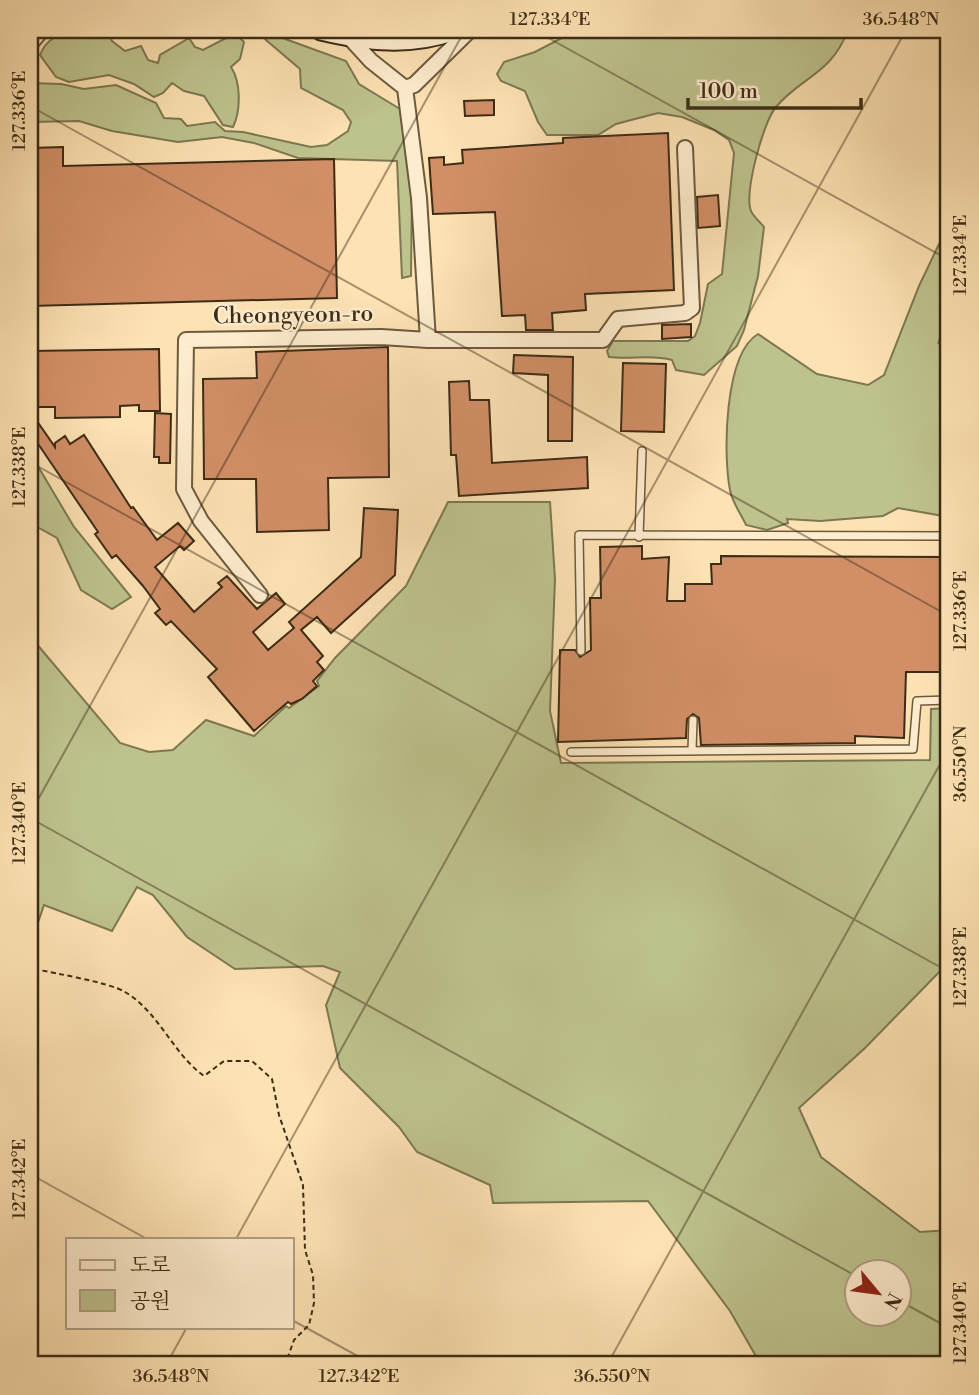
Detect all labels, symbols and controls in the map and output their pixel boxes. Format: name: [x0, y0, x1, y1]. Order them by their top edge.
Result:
text: 127.334°E: [510, 8, 590, 31]
text: 36.548°N: [863, 8, 940, 31]
scale bar: [688, 66, 862, 110]
text: 127.336°E: [8, 71, 31, 151]
text: 100 m: [699, 79, 758, 105]
text: 127.334°E: [949, 215, 972, 295]
street label: Cheongyeon-ro: [213, 300, 373, 330]
text: 127.338°E: [8, 427, 31, 507]
text: 127.336°E: [949, 571, 972, 651]
text: 36.550°N: [949, 725, 972, 802]
text: 127.340°E: [8, 782, 31, 864]
text: 127.338°E: [949, 927, 972, 1007]
text: 127.342°E: [8, 1138, 31, 1220]
legend: [66, 1238, 294, 1328]
text: 도로: [130, 1253, 171, 1279]
north arrow: [842, 1258, 912, 1328]
text: 127.340°E: [949, 1282, 972, 1364]
text: N: [878, 1288, 906, 1313]
text: 공원: [130, 1289, 171, 1315]
text: 36.548°N: [133, 1365, 210, 1388]
text: 127.342°E: [318, 1365, 400, 1388]
text: 36.550°N: [574, 1365, 651, 1388]

